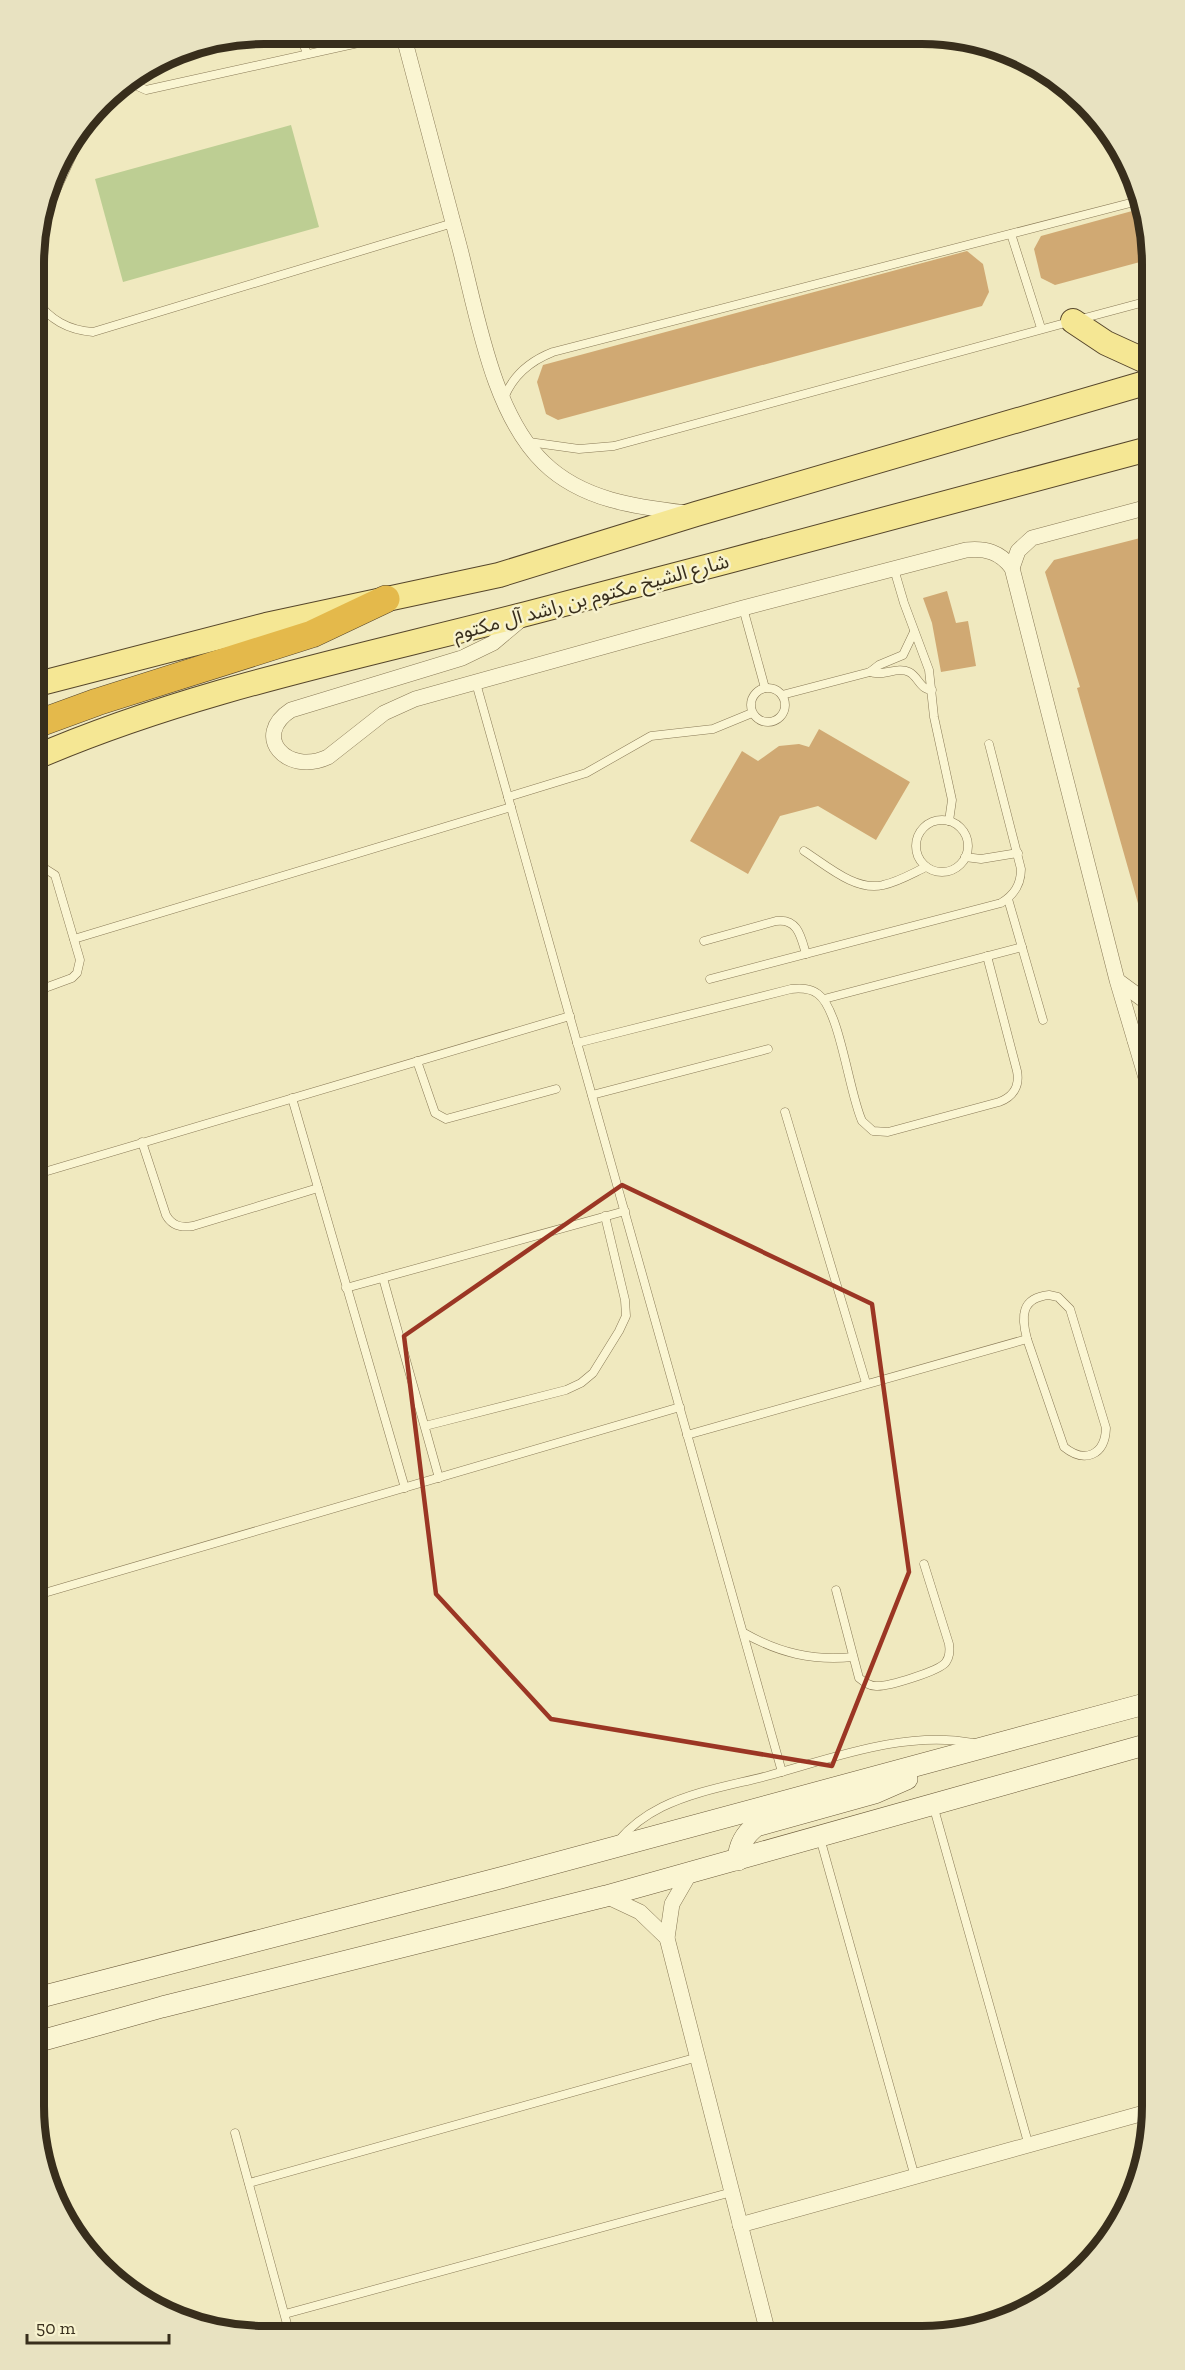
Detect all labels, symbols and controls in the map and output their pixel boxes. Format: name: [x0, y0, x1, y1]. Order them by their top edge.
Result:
street label: شارع الشيخ مكتوم بن راشد آل مكتوم: [450, 549, 732, 648]
scale bar: [27, 2307, 170, 2345]
text: 50 m: [36, 2317, 76, 2339]

